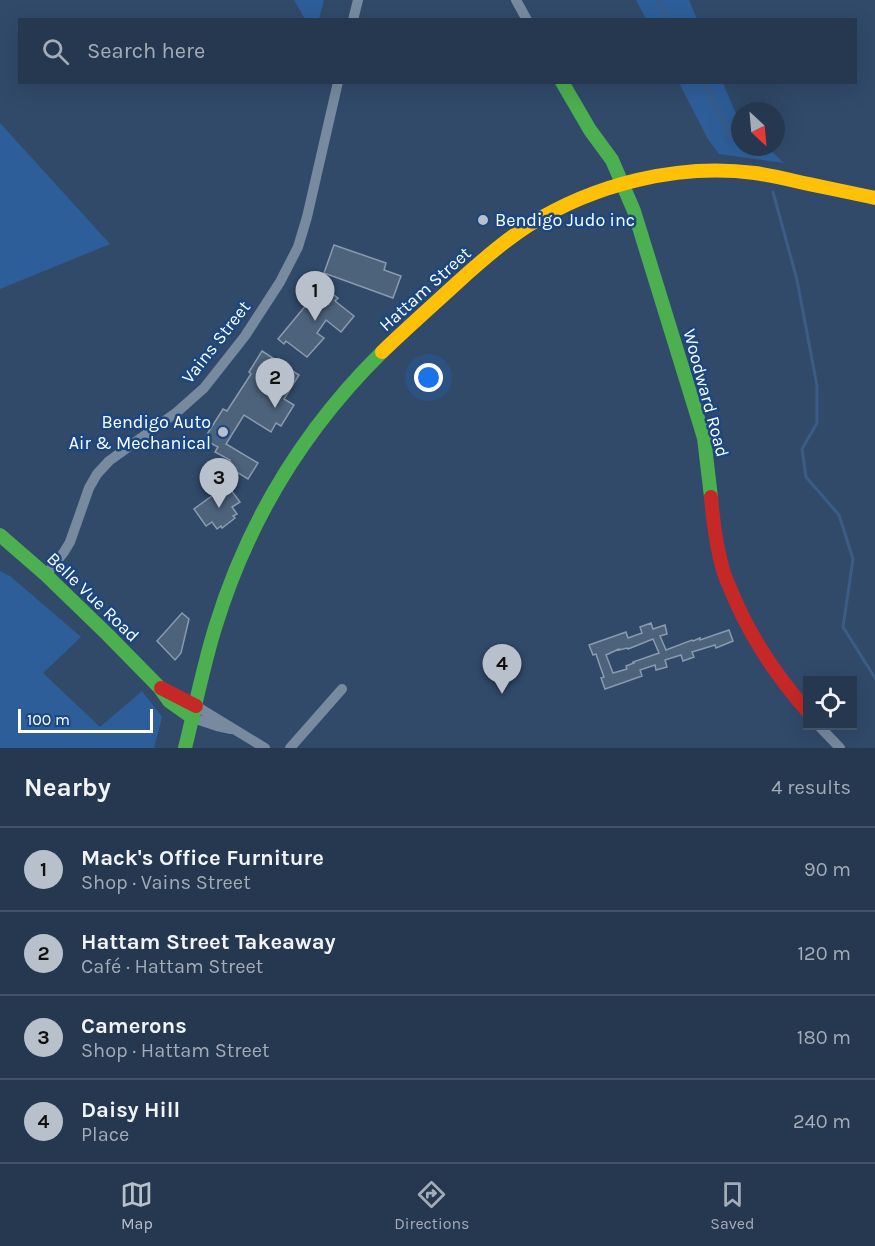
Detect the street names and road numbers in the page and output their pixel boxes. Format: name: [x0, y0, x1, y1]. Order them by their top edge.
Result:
street label: Hattam Street: [375, 242, 476, 336]
street label: Vains Street: [177, 296, 255, 388]
street label: Woodward Road: [678, 327, 734, 459]
street label: Belle Vue Road: [42, 547, 144, 647]

